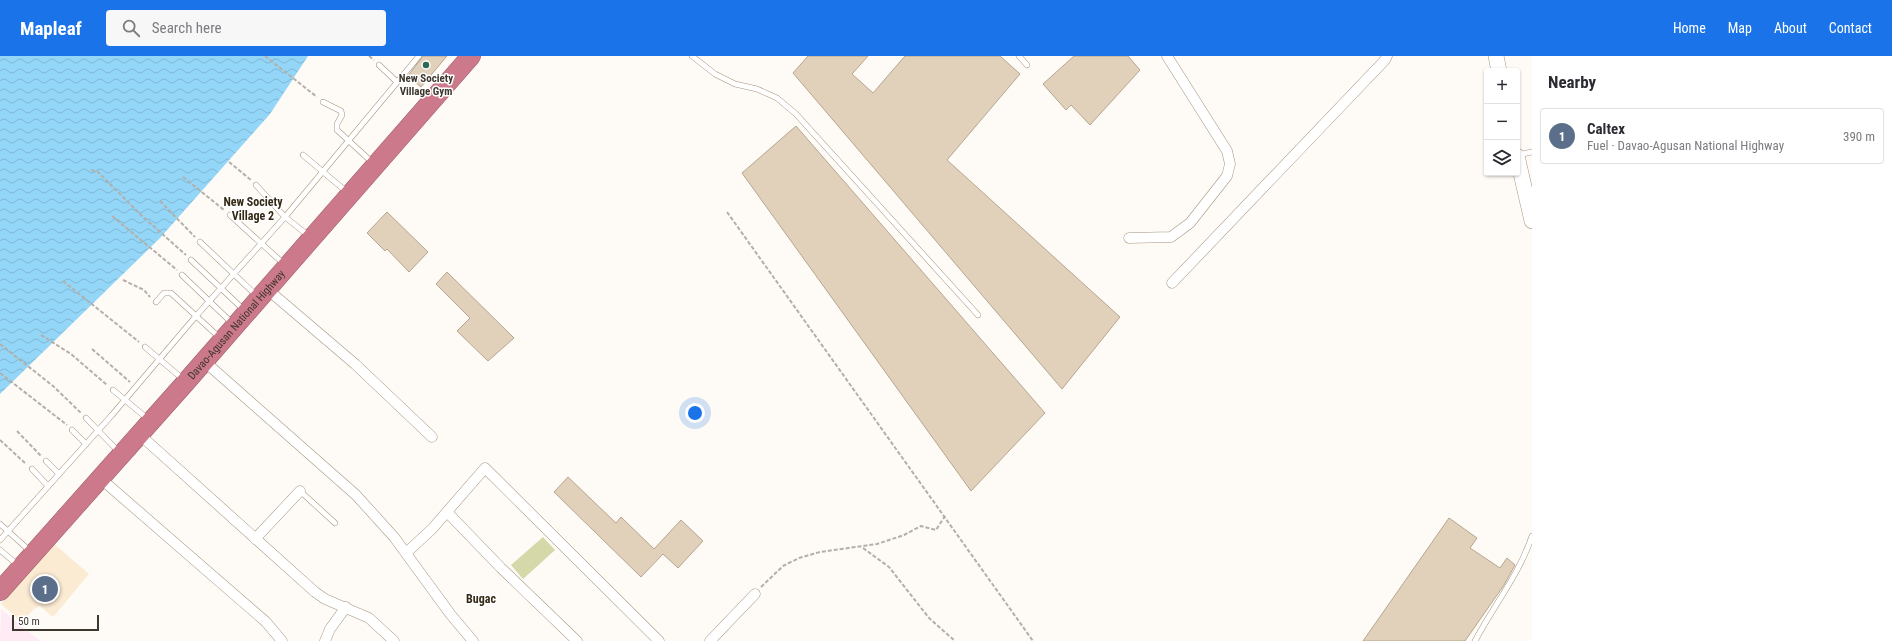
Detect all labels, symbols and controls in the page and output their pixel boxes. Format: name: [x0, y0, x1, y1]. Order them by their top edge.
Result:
search box: [106, 10, 386, 46]
text: Mapleaf: [20, 17, 82, 40]
icon: search: [120, 17, 142, 39]
text: Search here: [152, 19, 222, 37]
text: Home: [1673, 20, 1706, 36]
text: Map: [1728, 20, 1752, 36]
text: About: [1774, 20, 1807, 36]
text: Contact: [1829, 20, 1872, 36]
marker: New Society Village Gym: [421, 60, 431, 70]
map controls: [1484, 68, 1520, 176]
button: +: [1484, 68, 1520, 104]
place label: New Society Village Gym: [399, 72, 453, 98]
text: Nearby: [1548, 72, 1596, 92]
button: −: [1484, 104, 1520, 140]
text: Caltex: [1587, 120, 1625, 138]
text: 1: [1559, 129, 1565, 144]
text: 390 m: [1843, 129, 1875, 144]
text: Fuel · Davao-Agusan National Highway: [1587, 138, 1784, 153]
button: layers: [1484, 140, 1520, 176]
district label: New Society Village 2: [223, 195, 283, 223]
street label: Davao-Agusan National Highway: [185, 267, 288, 382]
your location: [685, 403, 705, 423]
pin: 1: [32, 574, 58, 604]
district label: Bugac: [466, 592, 496, 606]
scale bar: [12, 613, 99, 632]
text: 50 m: [18, 615, 40, 628]

